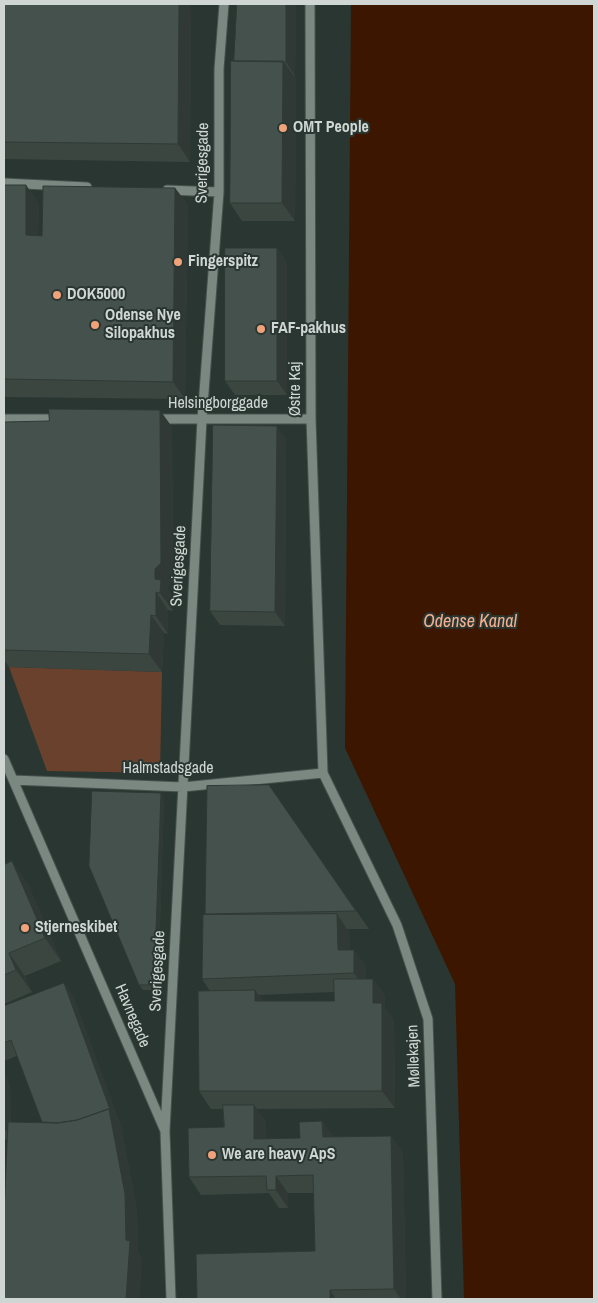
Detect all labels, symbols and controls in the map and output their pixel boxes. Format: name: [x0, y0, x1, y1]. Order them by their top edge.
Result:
place label: OMT People: [293, 118, 369, 138]
street label: Sverigesgade: [193, 122, 213, 204]
marker: OMT People: [277, 122, 289, 134]
place label: Fingerspitz: [188, 252, 258, 272]
marker: Fingerspitz: [172, 256, 184, 268]
place label: DOK5000: [67, 285, 125, 305]
marker: DOK5000: [51, 289, 63, 301]
place label: Odense Nye Silopakhus: [105, 306, 181, 344]
marker: Odense Nye Silopakhus: [89, 319, 101, 331]
place label: FAF-pakhus: [271, 319, 346, 339]
marker: FAF-pakhus: [255, 323, 267, 335]
street label: Østre Kaj: [286, 362, 306, 416]
street label: Helsingborggade: [168, 394, 268, 414]
street label: Sverigesgade: [167, 525, 191, 607]
water label: Odense Kanal: [423, 611, 517, 633]
street label: Halmstadsgade: [122, 759, 214, 779]
place label: Stjerneskibet: [35, 918, 117, 938]
marker: Stjerneskibet: [19, 922, 31, 934]
street label: Sverigesgade: [146, 930, 170, 1012]
street label: Havnegade: [110, 981, 154, 1051]
street label: Møllekajen: [403, 1024, 425, 1088]
place label: We are heavy ApS: [222, 1145, 336, 1165]
marker: We are heavy ApS: [206, 1149, 218, 1161]

